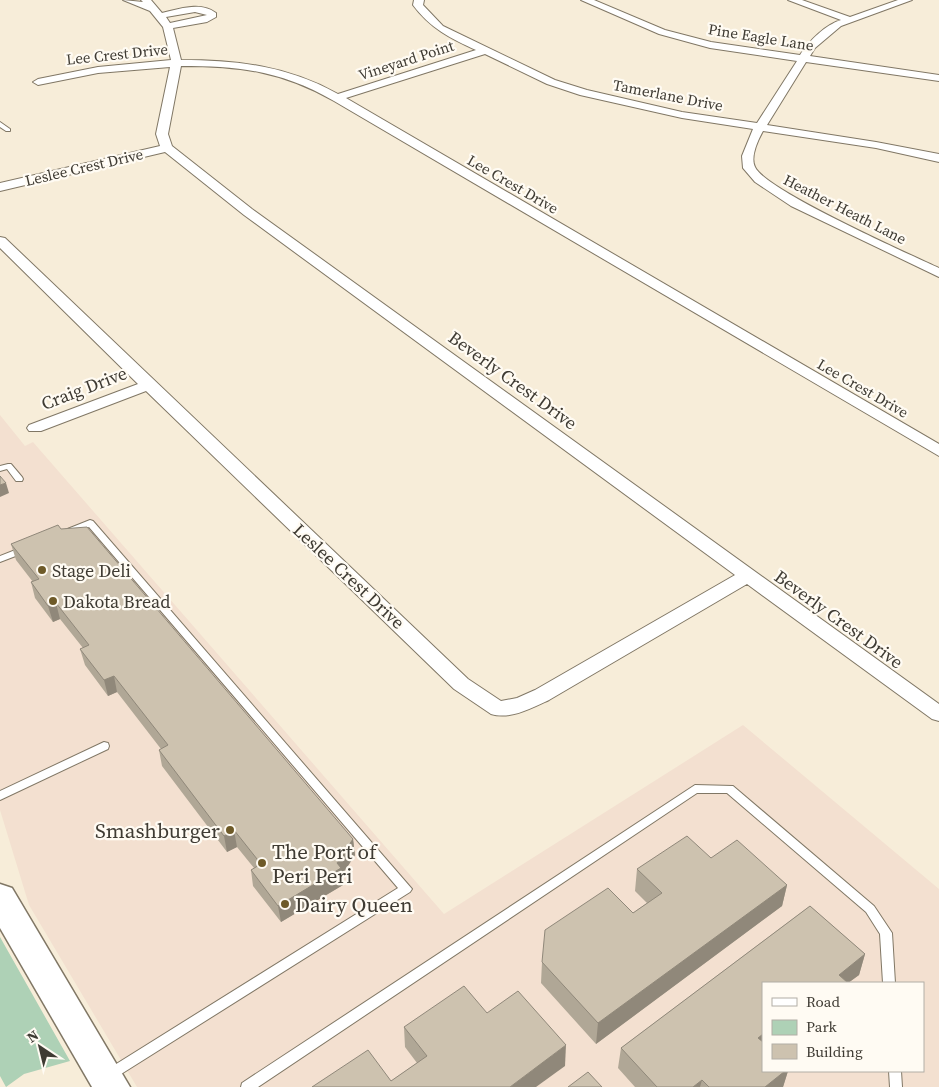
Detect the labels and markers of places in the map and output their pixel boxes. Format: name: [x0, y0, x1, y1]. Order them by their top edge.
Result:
place label: Stage Deli: [52, 558, 131, 583]
marker: Stage Deli: [36, 564, 48, 576]
place label: Dakota Bread: [63, 589, 170, 614]
marker: Dakota Bread: [47, 595, 59, 607]
place label: Smashburger: [95, 816, 220, 845]
marker: Smashburger: [224, 824, 236, 836]
place label: The Port of Peri Peri: [272, 837, 378, 890]
marker: The Port of Peri Peri: [256, 857, 268, 869]
place label: Dairy Queen: [295, 890, 413, 919]
marker: Dairy Queen: [279, 898, 291, 910]

